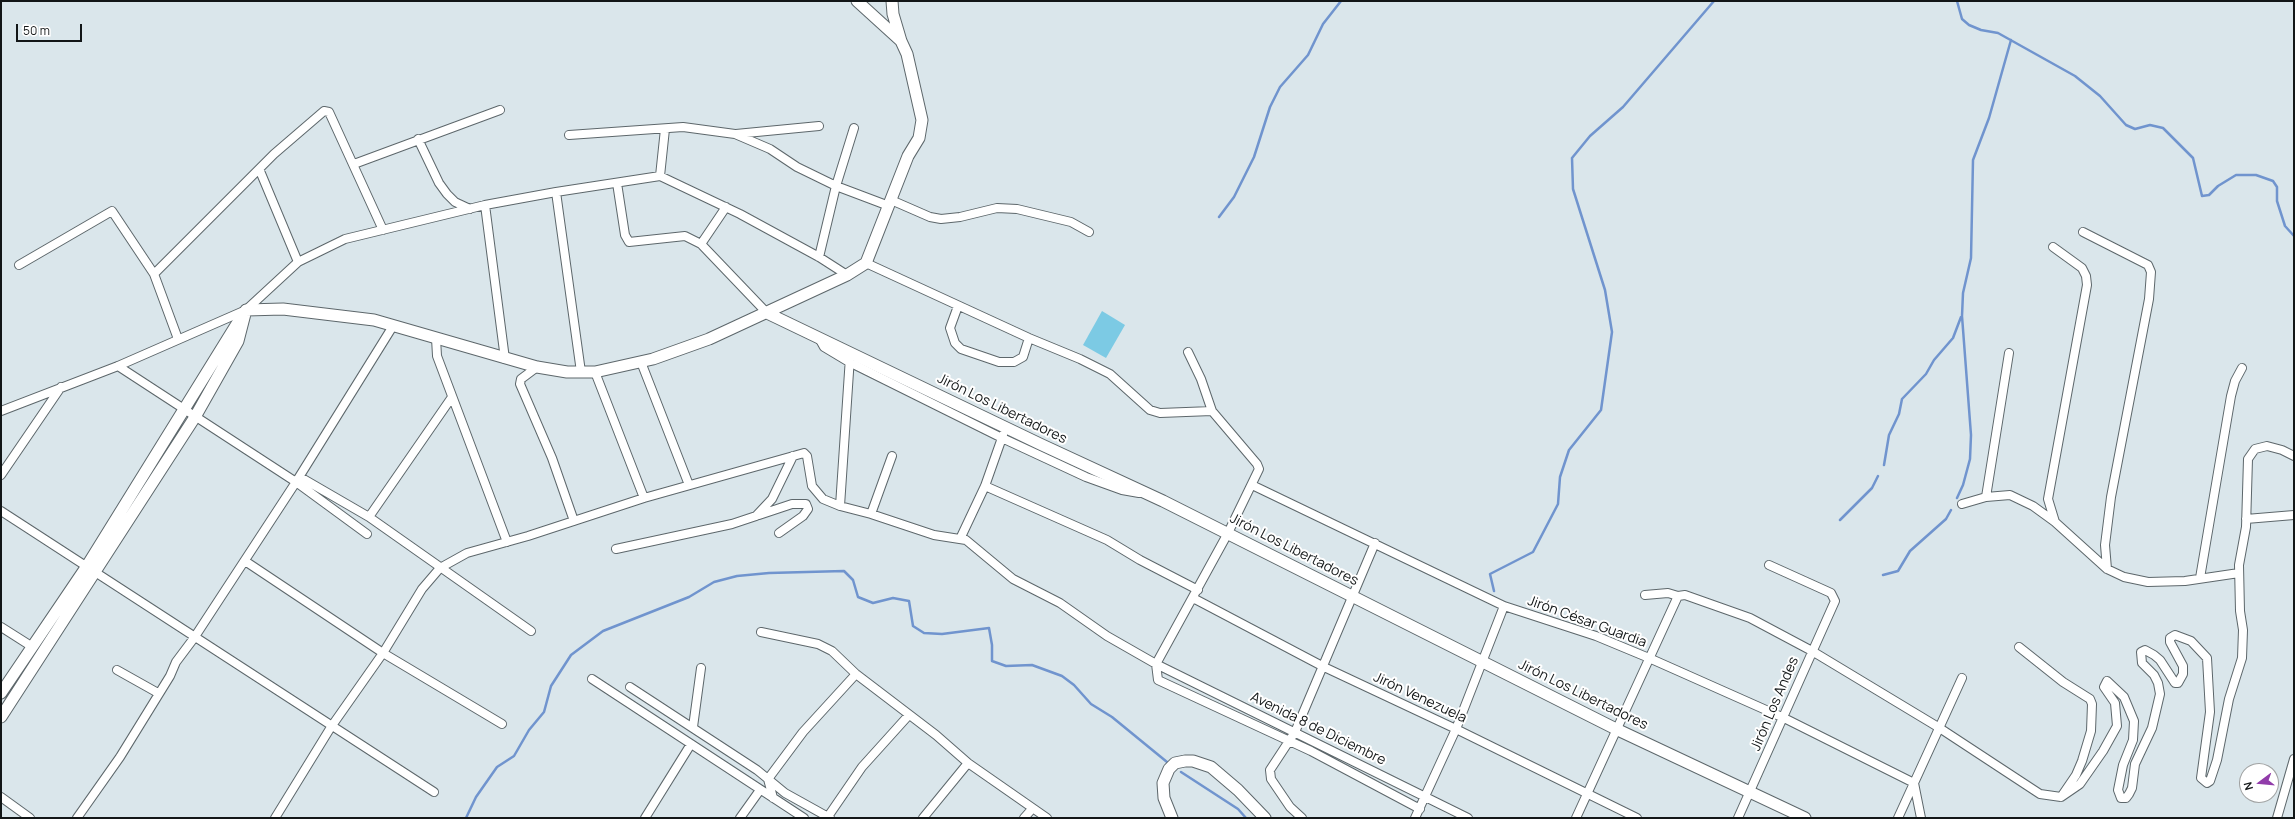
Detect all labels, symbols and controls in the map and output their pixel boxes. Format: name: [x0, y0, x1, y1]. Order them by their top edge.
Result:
scale bar: [18, 16, 84, 42]
text: 50 m: [23, 22, 50, 39]
street label: Jirón Los Libertadores: [935, 370, 1069, 448]
street label: Jirón Los Libertadores: [1227, 510, 1361, 590]
street label: Jirón César Guardia: [1525, 593, 1649, 651]
street label: Jirón Los Andes: [1748, 654, 1802, 754]
street label: Jirón Los Libertadores: [1516, 656, 1650, 734]
street label: Jirón Venezuela: [1371, 669, 1469, 727]
street label: Avenida 8 de Diciembre: [1248, 689, 1388, 769]
north arrow: [2239, 763, 2279, 803]
text: N: [2240, 780, 2256, 792]

